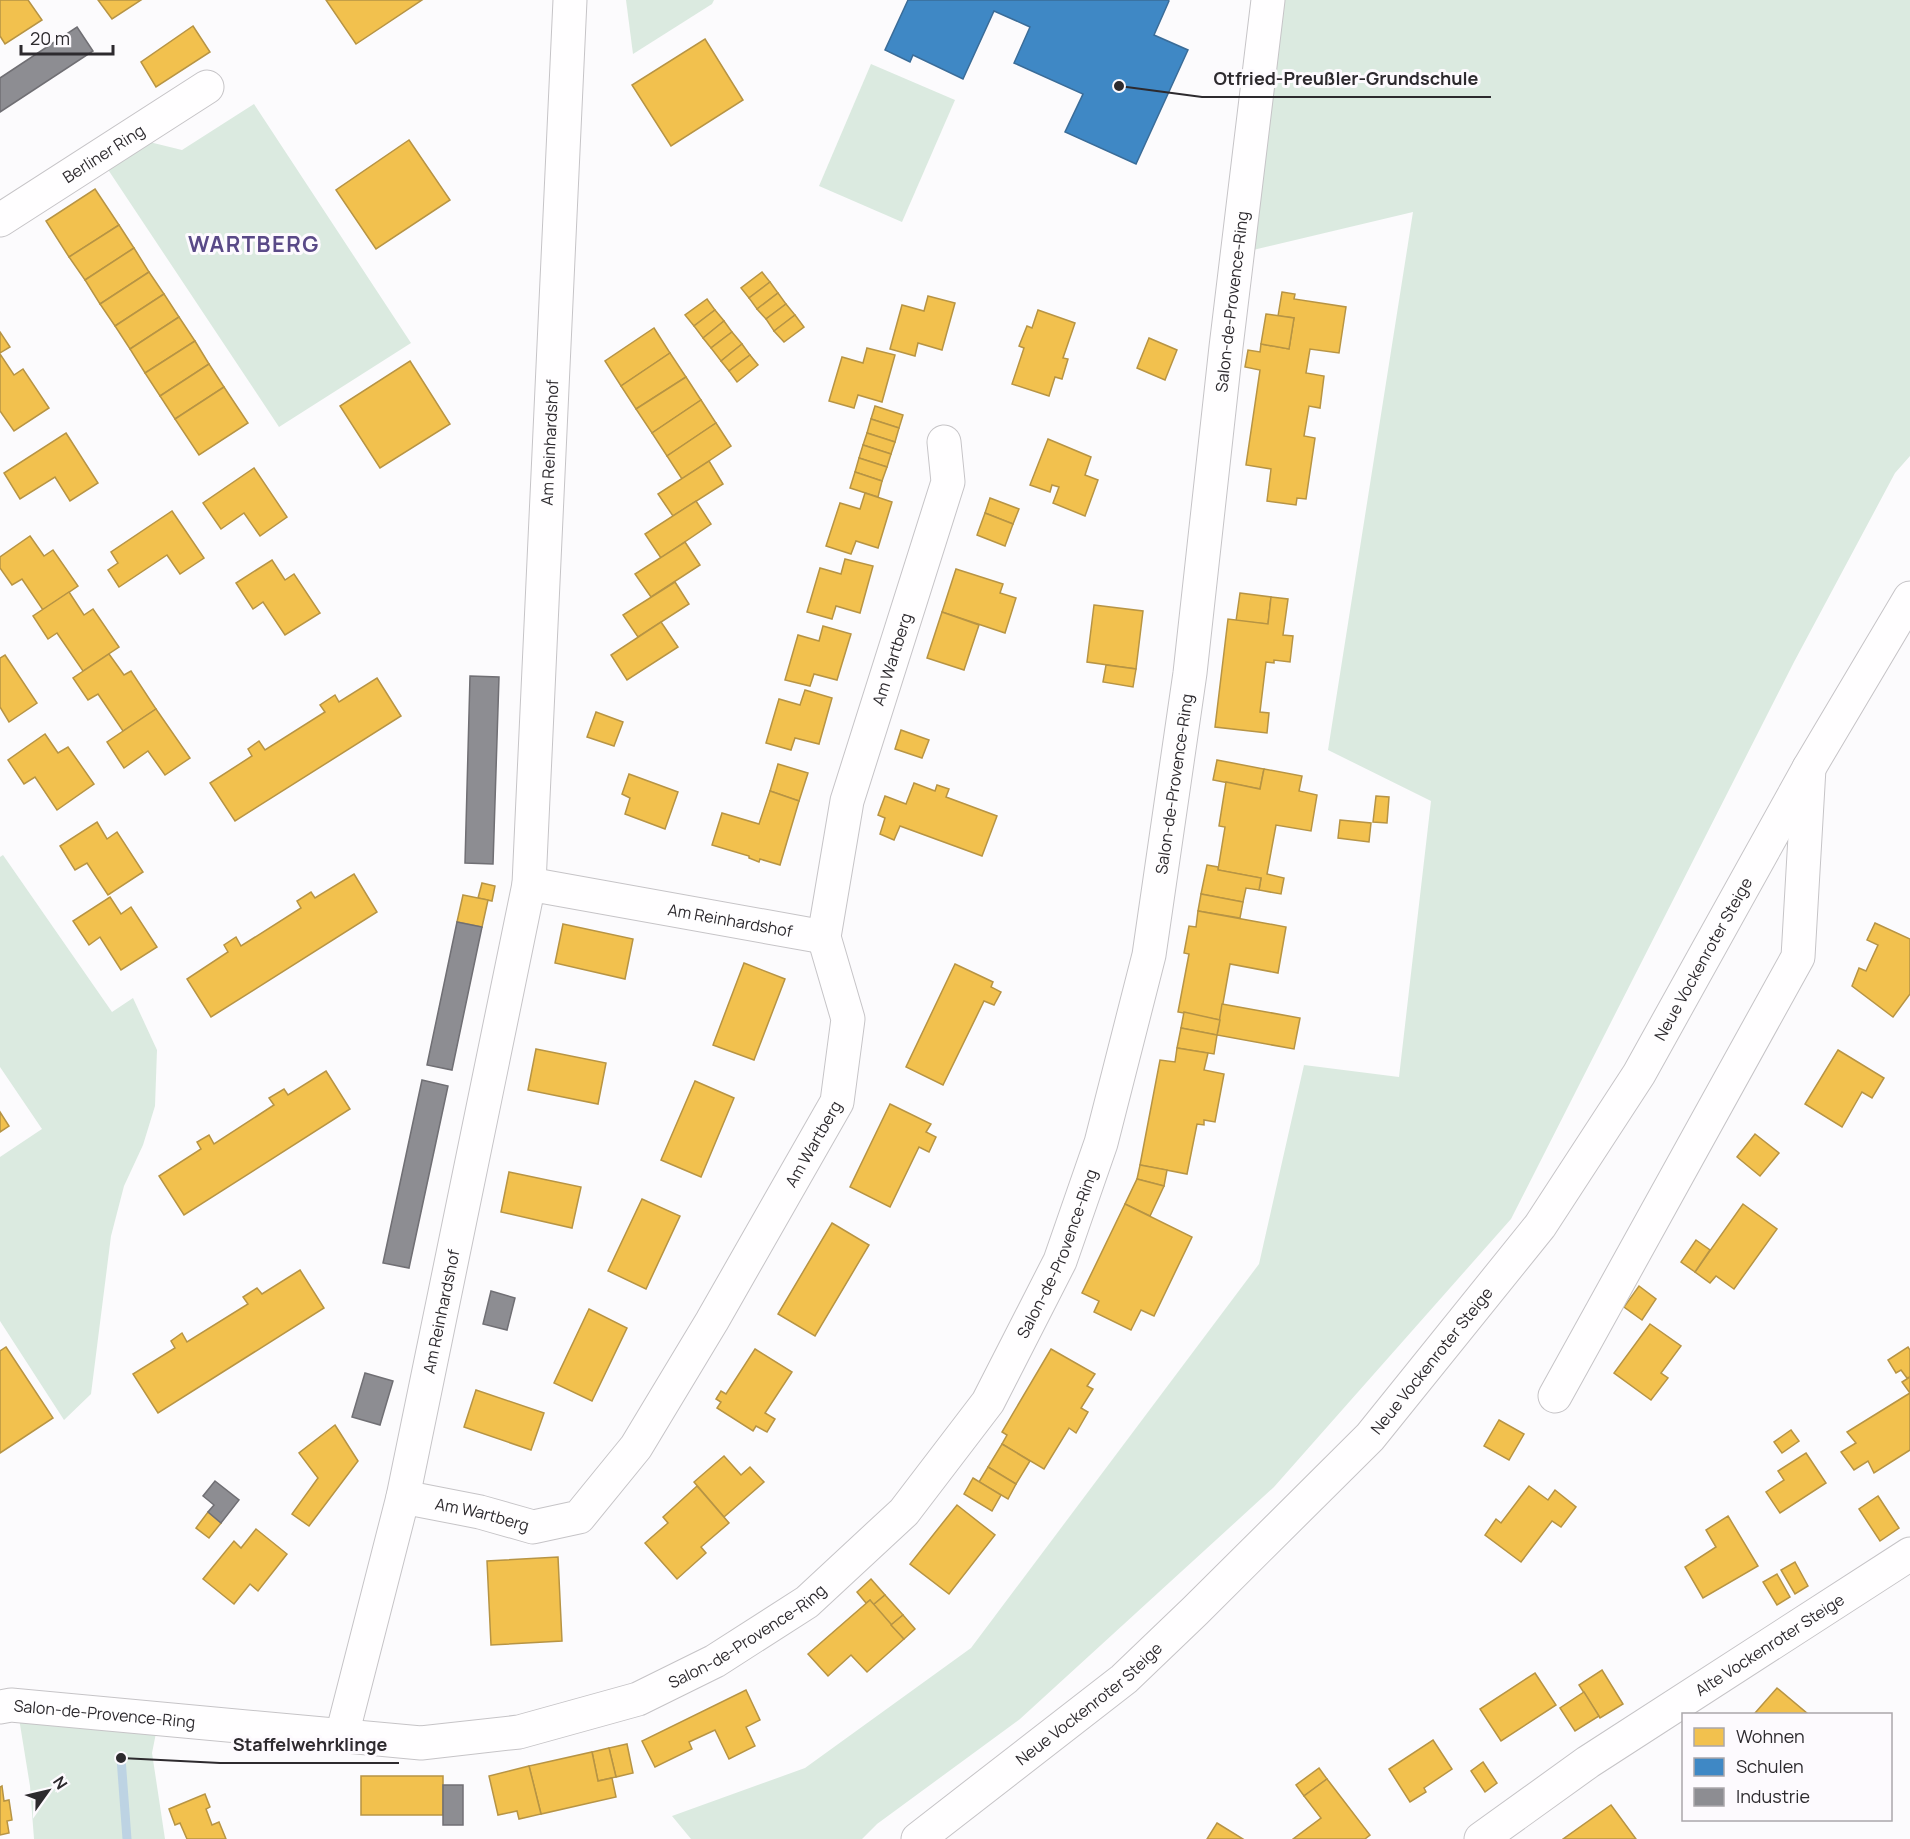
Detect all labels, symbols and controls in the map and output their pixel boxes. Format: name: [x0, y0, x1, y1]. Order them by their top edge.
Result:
scale bar: [21, 18, 112, 56]
text: 20 m: [30, 26, 70, 50]
callout: Otfried-Preußler-Grundschule: [1202, 61, 1491, 97]
text: Otfried-Preußler-Grundschule: [1214, 66, 1479, 90]
street label: Berliner Ring: [58, 119, 149, 188]
street label: Salon-de-Provence-Ring: [1210, 210, 1253, 393]
district label: WARTBERG: [188, 229, 320, 259]
street label: Am Reinhardshof: [536, 379, 563, 506]
street label: Am Wartberg: [867, 610, 917, 708]
street label: Salon-de-Provence-Ring: [1150, 692, 1198, 876]
street label: Neue Vockenroter Steige: [1649, 873, 1757, 1044]
street label: Am Reinhardshof: [666, 898, 795, 942]
street label: Am Wartberg: [780, 1097, 846, 1191]
street label: Salon-de-Provence-Ring: [1011, 1166, 1102, 1342]
street label: Am Reinhardshof: [418, 1247, 465, 1376]
street label: Neue Vockenroter Steige: [1365, 1282, 1498, 1439]
street label: Am Wartberg: [433, 1493, 532, 1536]
street label: Salon-de-Provence-Ring: [664, 1579, 831, 1693]
street label: Alte Vockenroter Steige: [1691, 1588, 1848, 1701]
street label: Neue Vockenroter Steige: [1011, 1637, 1167, 1770]
street label: Salon-de-Provence-Ring: [13, 1694, 196, 1733]
legend: [1682, 1713, 1892, 1821]
text: Wohnen: [1736, 1724, 1805, 1748]
callout: Staffelwehrklinge: [220, 1727, 399, 1763]
text: Staffelwehrklinge: [233, 1732, 388, 1756]
text: Schulen: [1736, 1754, 1804, 1778]
north arrow: [18, 1761, 78, 1821]
text: N: [48, 1772, 73, 1794]
text: Industrie: [1736, 1784, 1810, 1808]

